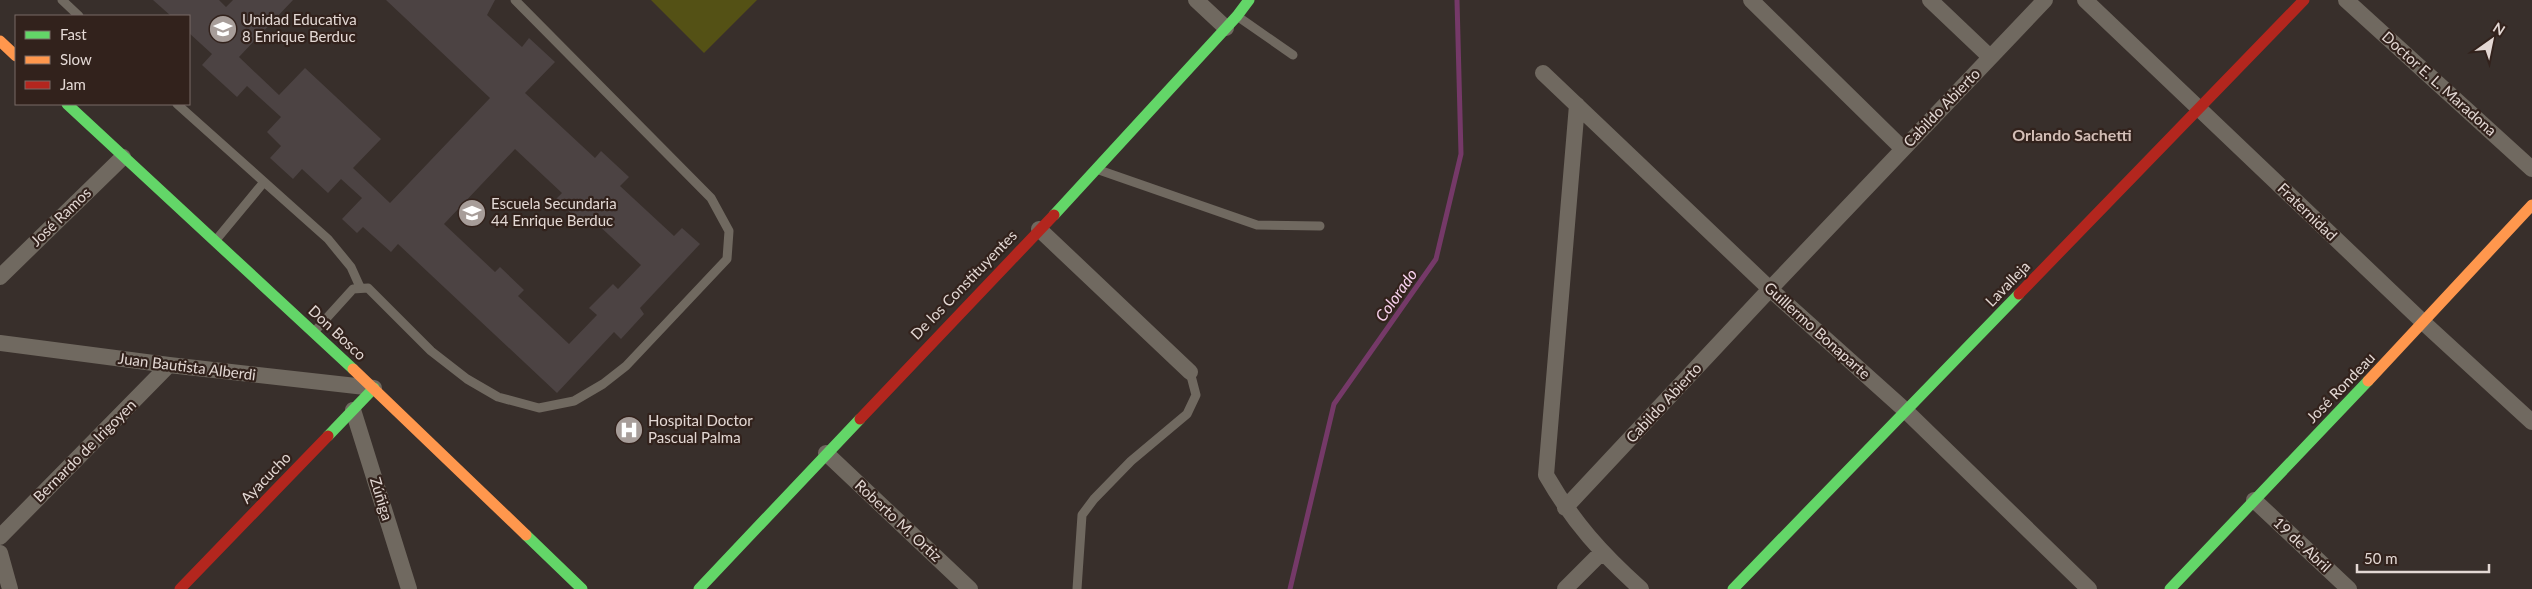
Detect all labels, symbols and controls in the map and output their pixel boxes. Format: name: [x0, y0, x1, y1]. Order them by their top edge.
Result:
place label: Unidad Educativa 8 Enrique Berduc: [242, 10, 357, 45]
school or university icon: Unidad Educativa 8 Enrique Berduc: [208, 14, 238, 44]
legend: [15, 15, 190, 105]
north arrow: [2467, 15, 2517, 65]
text: N: [2490, 19, 2509, 39]
text: Fast: [60, 25, 87, 43]
street label: Doctor E. L. Maradona: [2379, 27, 2501, 139]
text: Slow: [60, 50, 92, 68]
street label: Cabildo Abierto: [1899, 64, 1983, 150]
text: Jam: [60, 75, 86, 93]
district label: Orlando Sachetti: [2012, 125, 2132, 144]
street label: Fraternidad: [2274, 179, 2341, 244]
street label: José Ramos: [26, 183, 94, 249]
place label: Escuela Secundaria 44 Enrique Berduc: [491, 194, 617, 229]
school or university icon: Escuela Secundaria 44 Enrique Berduc: [457, 198, 487, 228]
street label: De los Constituyentes: [906, 226, 1020, 343]
street label: Lavalleja: [1981, 257, 2033, 310]
water label: Colorado: [1371, 265, 1421, 325]
street label: Guillermo Bonaparte: [1761, 278, 1874, 383]
street label: Don Bosco: [305, 301, 370, 363]
street label: José Rondeau: [2302, 348, 2378, 426]
street label: Juan Bautista Alberdi: [117, 349, 257, 383]
street label: Cabildo Abierto: [1622, 359, 1705, 446]
street label: Bernardo de Irigoyen: [29, 395, 139, 505]
place label: Hospital Doctor Pascual Palma: [648, 411, 753, 446]
hospital icon: Hospital Doctor Pascual Palma: [614, 415, 644, 445]
street label: Ayacucho: [237, 448, 294, 507]
street label: Zúñiga: [367, 475, 397, 523]
street label: Roberto M. Ortiz: [852, 476, 946, 565]
street label: 19 de Abril: [2270, 513, 2335, 575]
scale bar: [2357, 542, 2490, 574]
text: 50 m: [2364, 549, 2398, 567]

